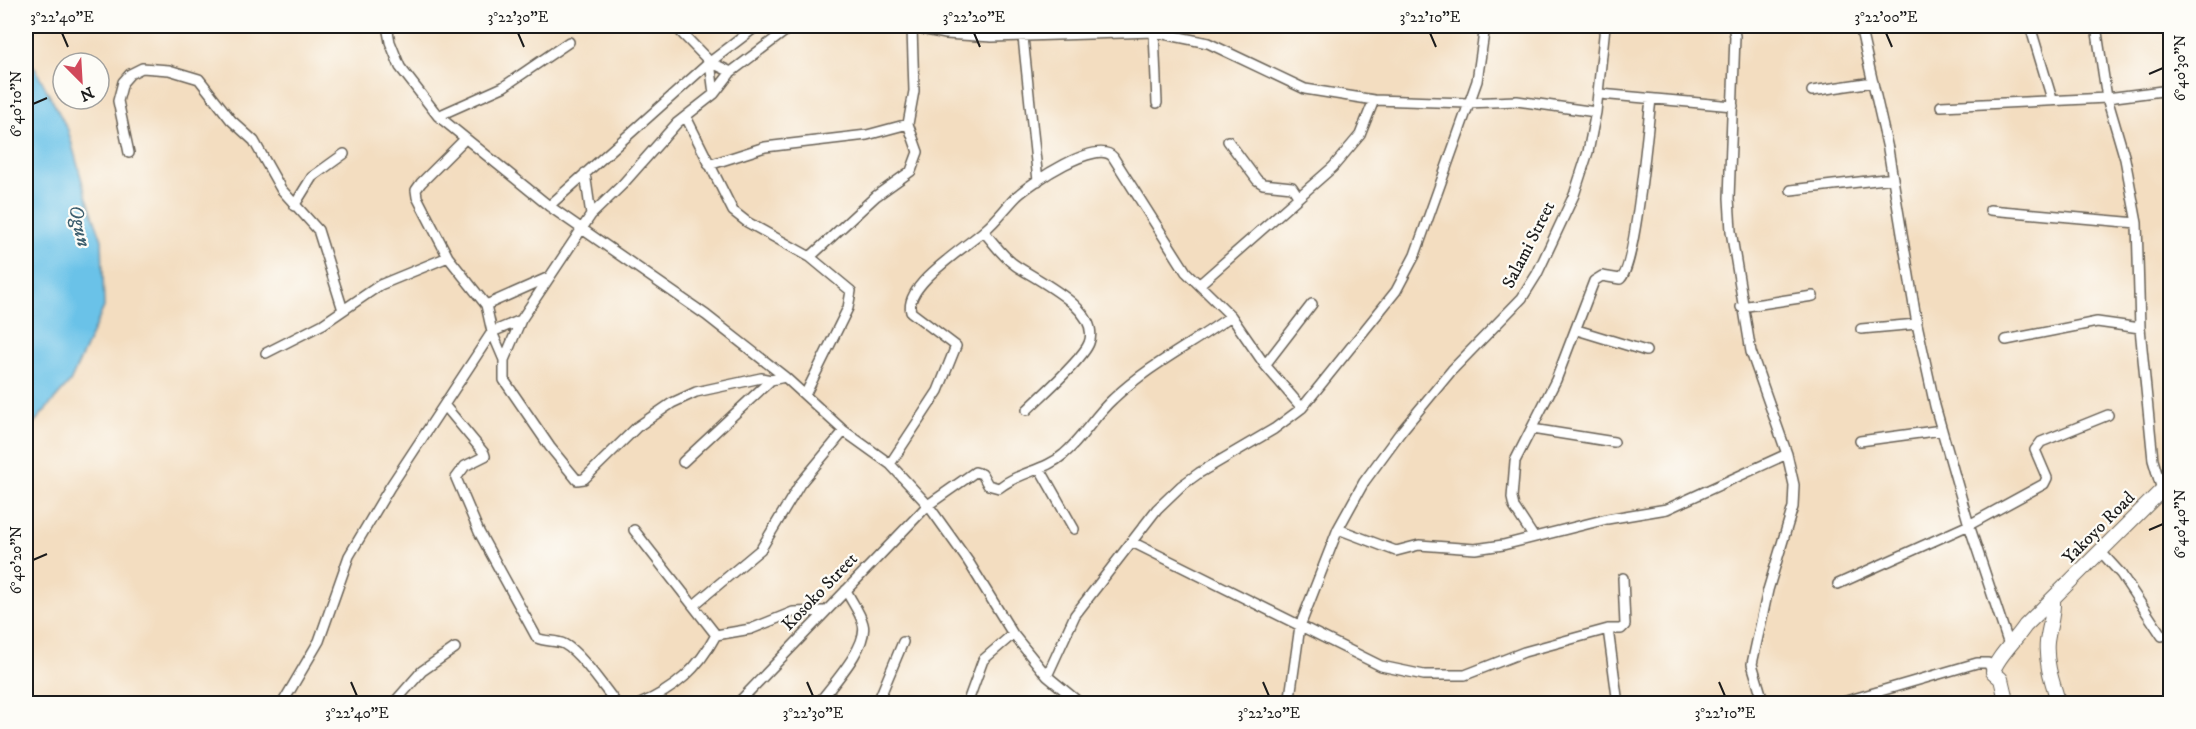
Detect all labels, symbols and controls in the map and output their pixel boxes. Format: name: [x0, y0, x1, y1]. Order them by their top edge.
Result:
text: 3°22'40"E: [30, 8, 94, 27]
text: 3°22'30"E: [488, 8, 549, 27]
text: 3°22'20"E: [943, 8, 1006, 27]
text: 3°22'10"E: [1400, 8, 1461, 27]
text: 3°22'00"E: [1854, 8, 1918, 27]
text: 6°40'30"N: [2171, 35, 2190, 101]
north arrow: [51, 51, 111, 111]
text: 6°40'10"N: [7, 71, 26, 137]
text: N: [77, 82, 97, 106]
street label: Salami Street: [1498, 198, 1560, 292]
water label: Ogun: [62, 203, 96, 249]
street label: Yakoyo Road: [2058, 487, 2140, 569]
text: 6°40'40"N: [2171, 489, 2190, 559]
text: 6°40'20"N: [7, 526, 26, 594]
street label: Kosoko Street: [777, 548, 863, 636]
text: 3°22'40"E: [325, 704, 389, 723]
text: 3°22'30"E: [783, 704, 844, 723]
text: 3°22'20"E: [1238, 704, 1301, 723]
text: 3°22'10"E: [1695, 704, 1756, 723]

